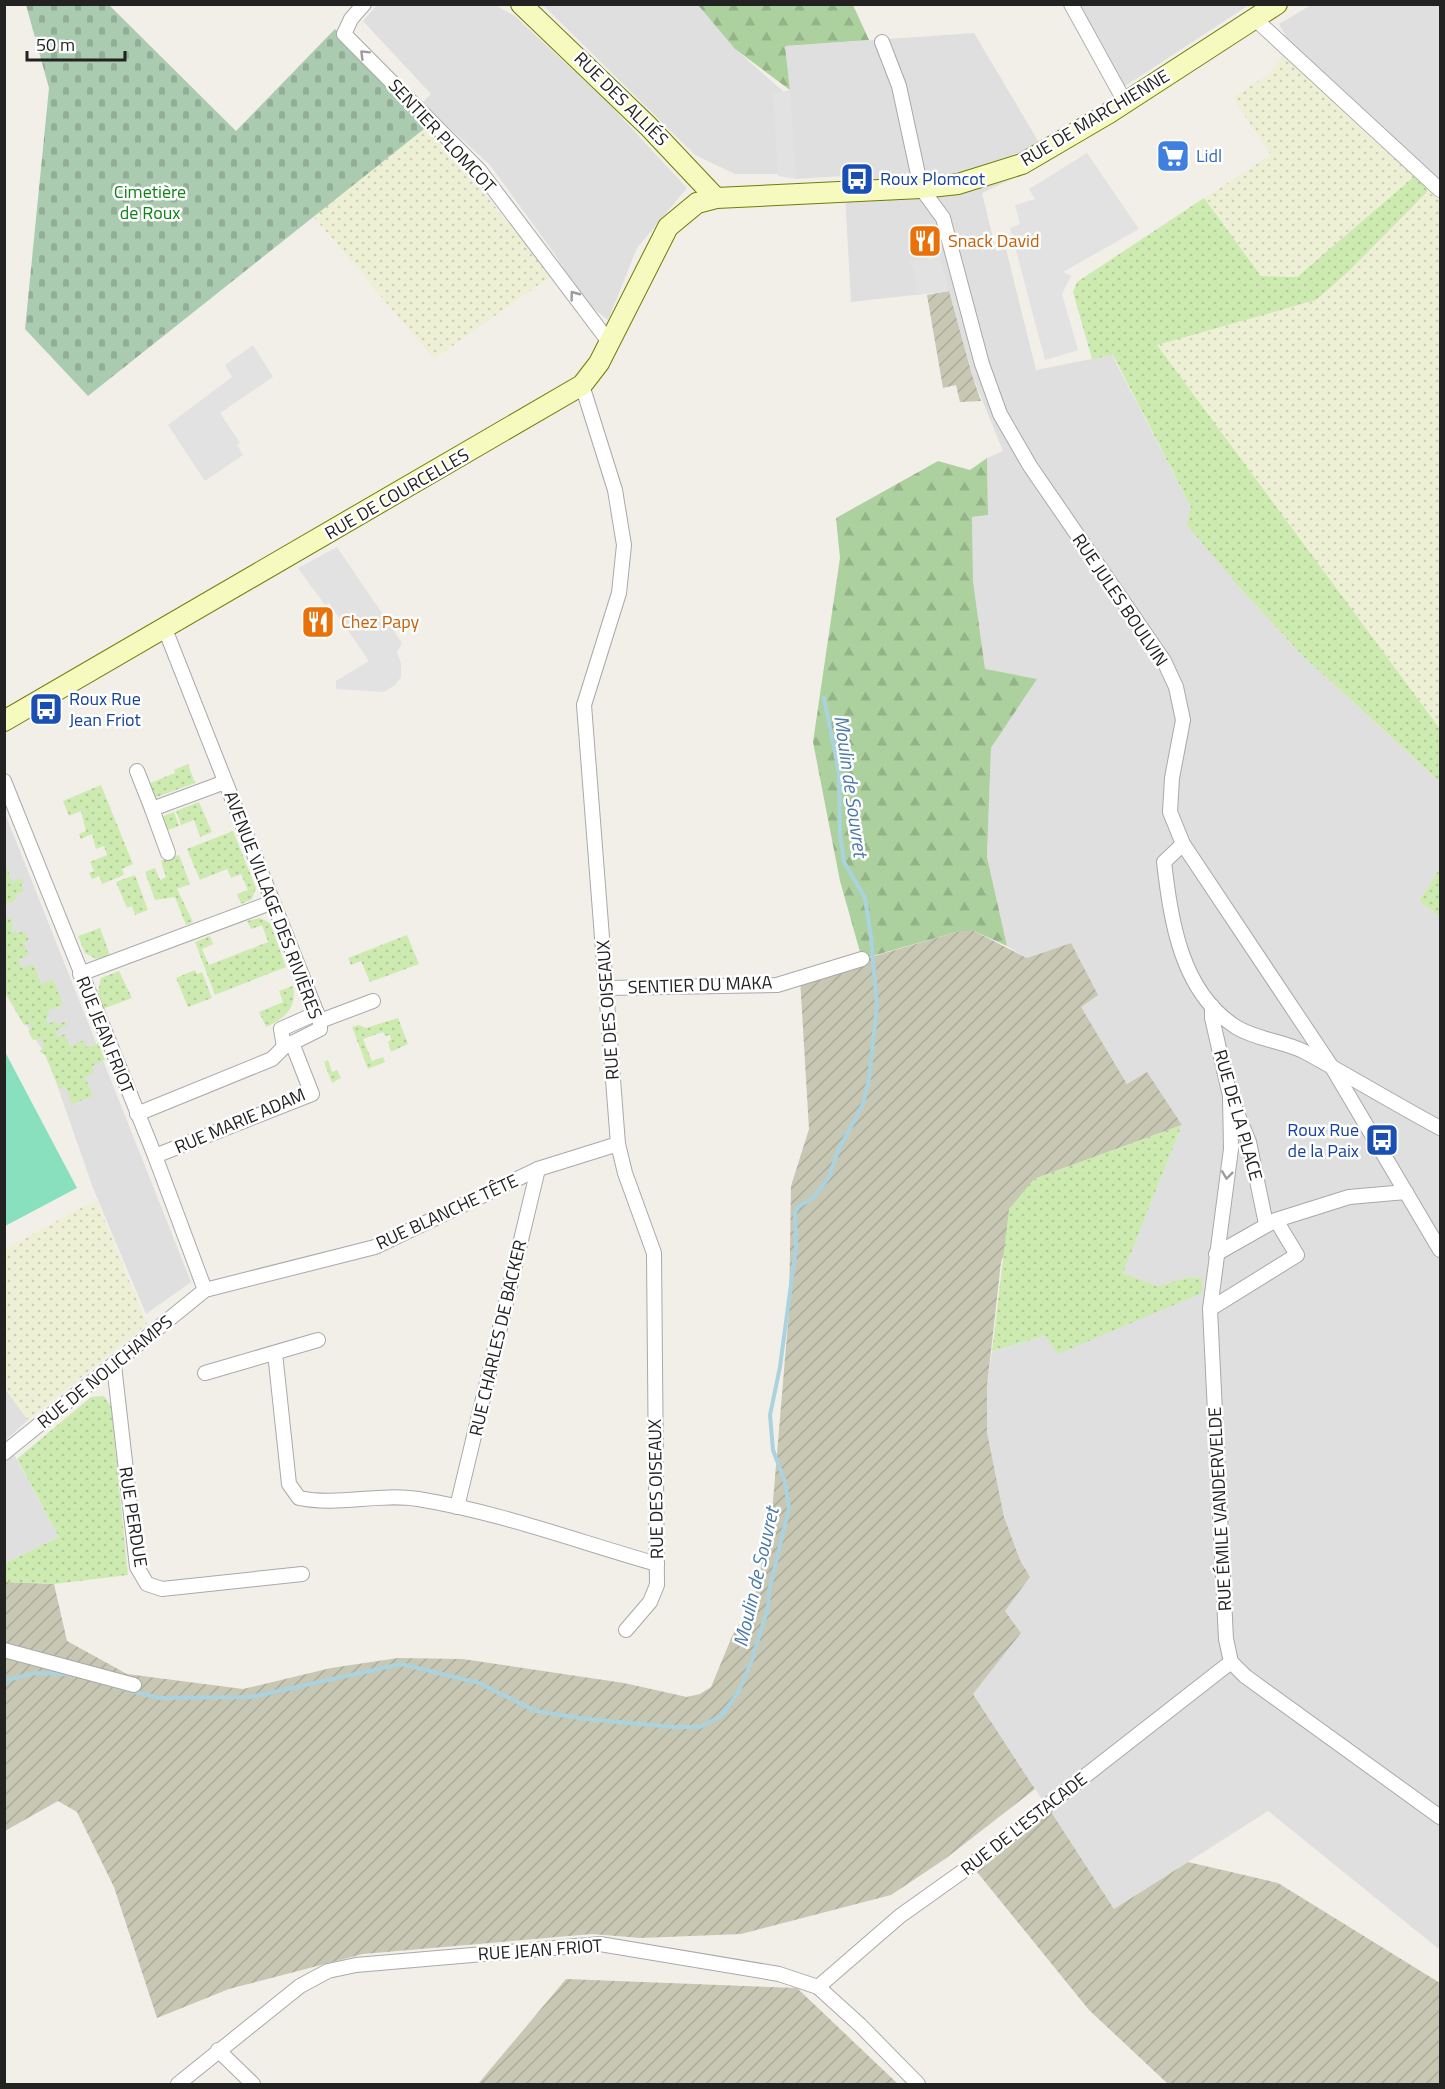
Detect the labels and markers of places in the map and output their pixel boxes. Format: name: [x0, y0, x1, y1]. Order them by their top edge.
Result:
supermarket icon: Lidl: [1155, 138, 1191, 174]
place label: Lidl: [1196, 142, 1222, 169]
bus stop icon: Roux Plomcot: [839, 161, 875, 197]
place label: Roux Plomcot: [880, 165, 986, 192]
restaurant icon: Snack David: [907, 223, 943, 259]
place label: Snack David: [948, 227, 1040, 254]
restaurant icon: Chez Papy: [300, 604, 336, 640]
place label: Chez Papy: [341, 608, 420, 635]
place label: Roux Rue Jean Friot: [69, 685, 142, 733]
bus stop icon: Roux Rue Jean Friot: [28, 691, 64, 727]
place label: Roux Rue de la Paix: [1287, 1116, 1359, 1164]
bus stop icon: Roux Rue de la Paix: [1364, 1122, 1400, 1158]

